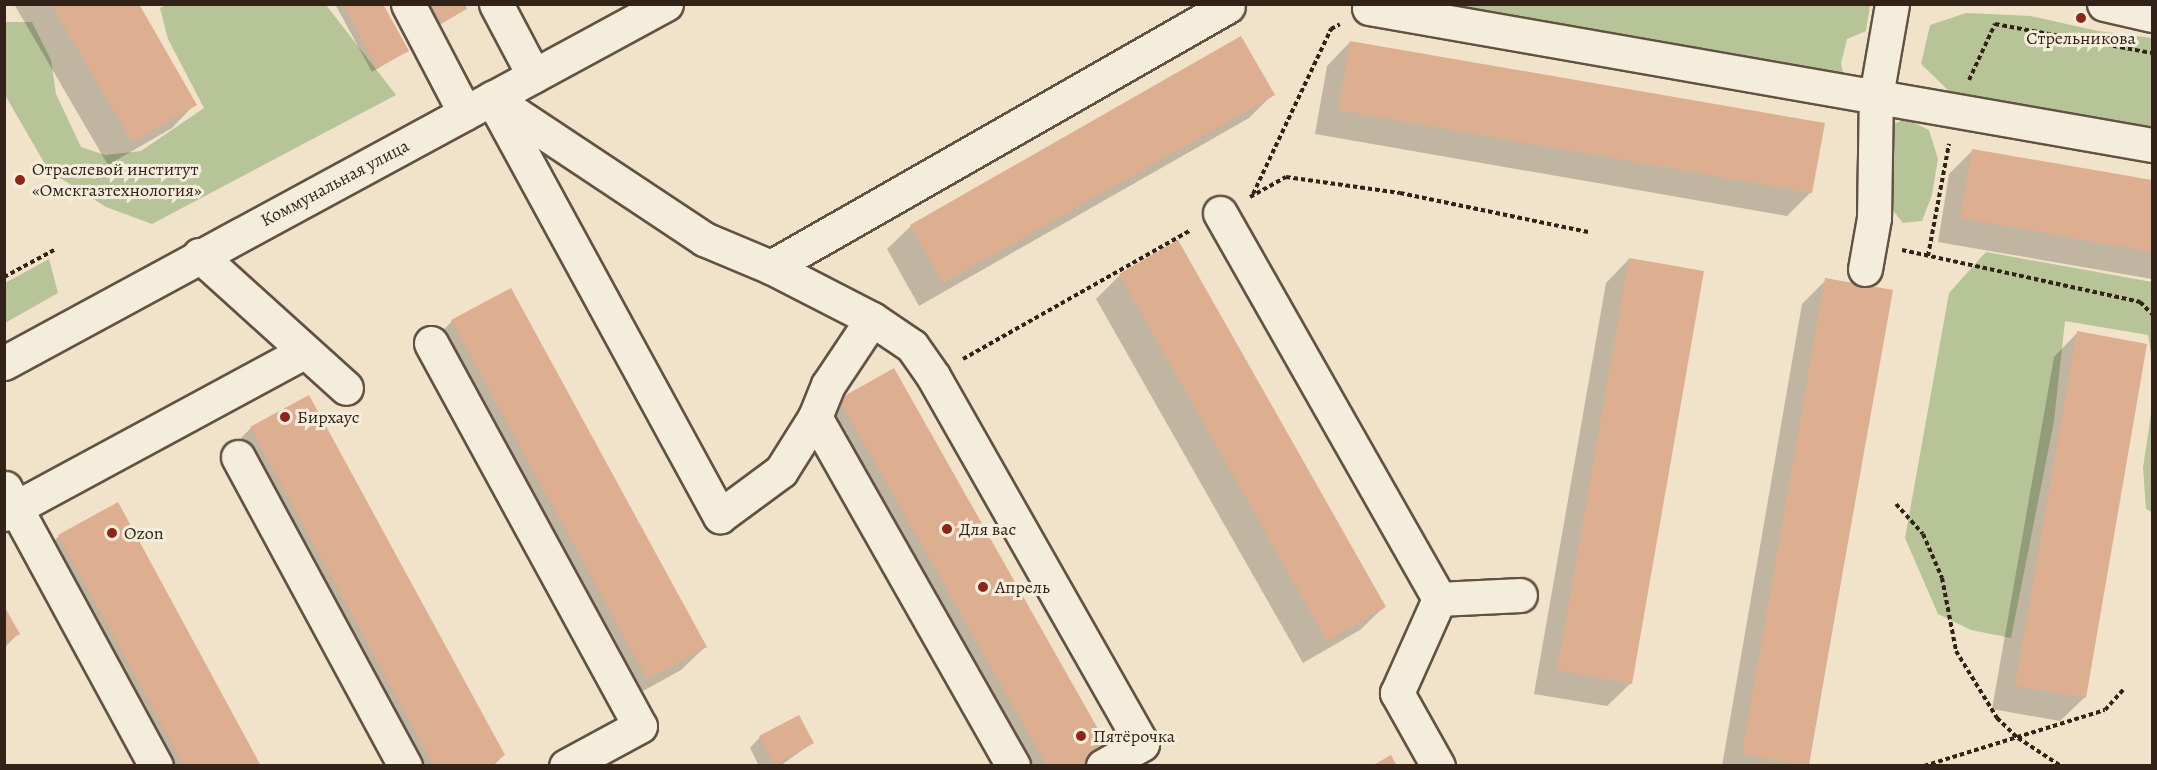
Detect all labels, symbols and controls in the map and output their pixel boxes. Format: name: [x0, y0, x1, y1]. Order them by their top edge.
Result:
marker: Стрельникова: [2074, 11, 2088, 25]
place label: Стрельникова: [2026, 27, 2136, 49]
street label: Коммунальная улица: [257, 135, 413, 231]
place label: Отраслевой институт «Омскгазтехнология»: [32, 159, 202, 201]
marker: Отраслевой институт «Омскгазтехнология»: [13, 173, 27, 187]
place label: Бирхаус: [297, 406, 359, 428]
marker: Бирхаус: [278, 410, 292, 424]
place label: Для вас: [959, 518, 1016, 540]
place label: Ozon: [124, 522, 164, 544]
marker: Для вас: [940, 522, 954, 536]
marker: Ozon: [105, 526, 119, 540]
place label: Апрель: [995, 576, 1050, 598]
marker: Апрель: [976, 580, 990, 594]
place label: Пятёрочка: [1093, 725, 1175, 747]
marker: Пятёрочка: [1074, 729, 1088, 743]

